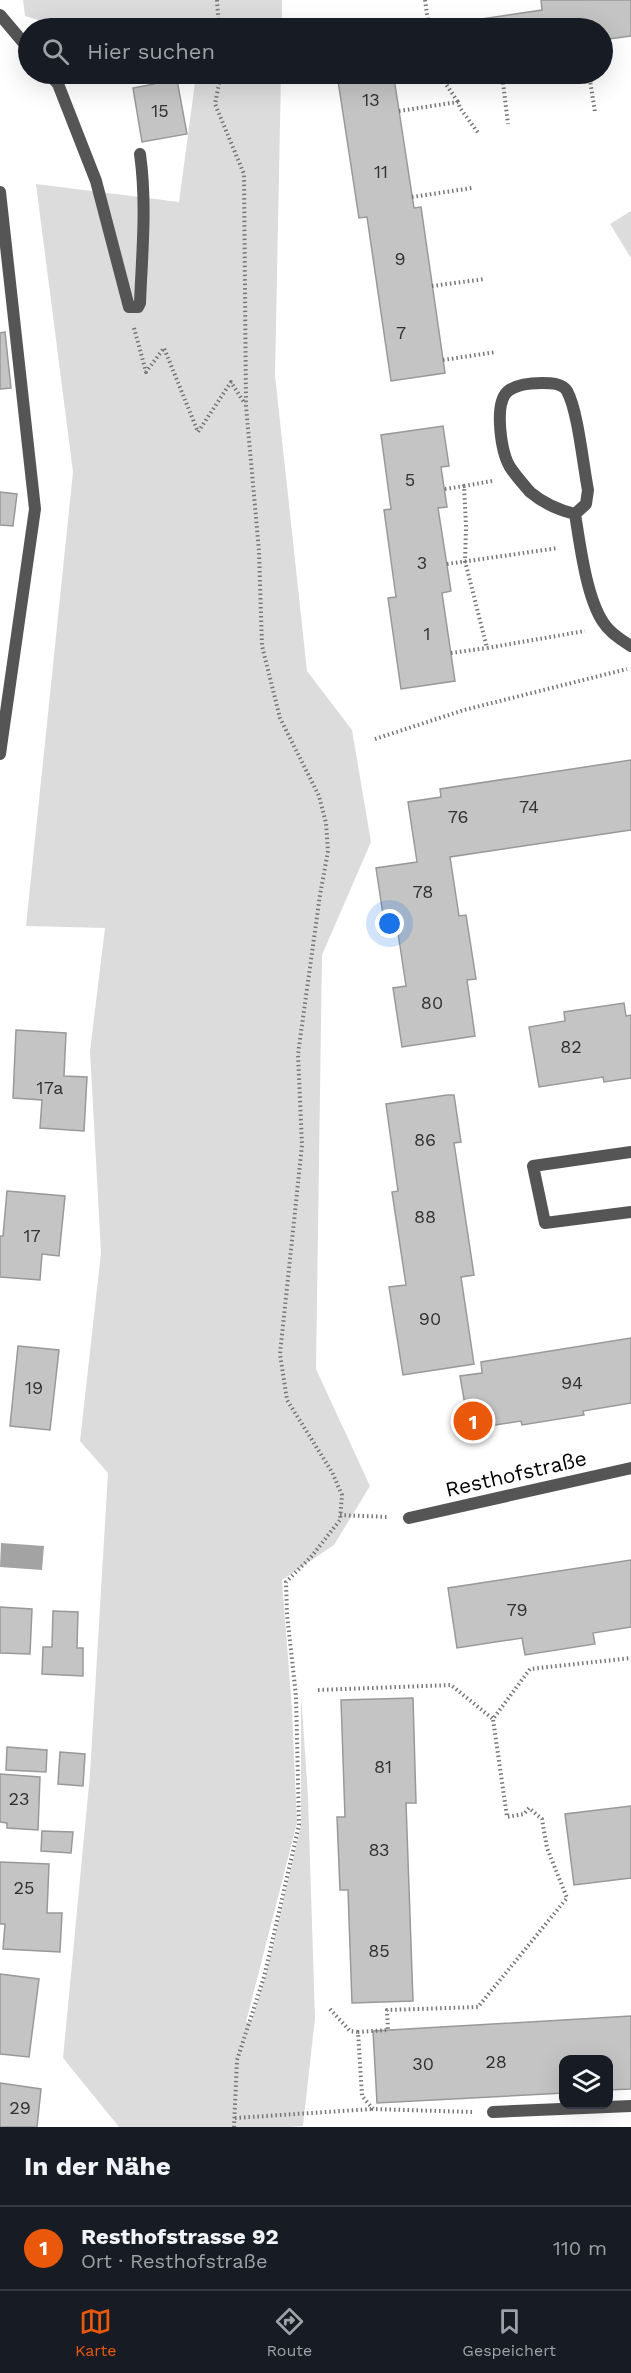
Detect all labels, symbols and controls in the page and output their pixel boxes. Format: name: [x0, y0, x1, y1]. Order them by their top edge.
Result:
search box: [18, 18, 613, 84]
icon: search: [39, 35, 72, 68]
text: Hier suchen: [87, 39, 215, 64]
house number: 13: [362, 89, 380, 110]
house number: 15: [151, 100, 169, 121]
house number: 11: [374, 161, 388, 182]
house number: 9: [394, 248, 406, 269]
house number: 7: [396, 322, 406, 343]
house number: 5: [405, 469, 415, 490]
house number: 3: [417, 552, 427, 573]
house number: 1: [423, 623, 431, 644]
house number: 74: [519, 796, 539, 817]
house number: 76: [448, 806, 468, 827]
house number: 78: [413, 881, 433, 902]
your location: [375, 909, 404, 938]
house number: 80: [421, 992, 443, 1013]
house number: 82: [560, 1036, 582, 1057]
house number: 17a: [37, 1077, 63, 1098]
house number: 86: [414, 1129, 436, 1150]
house number: 88: [414, 1206, 436, 1227]
house number: 17: [23, 1225, 41, 1246]
house number: 90: [419, 1308, 441, 1329]
house number: 94: [561, 1372, 583, 1393]
house number: 19: [25, 1377, 43, 1398]
pin: 1: [454, 1398, 492, 1444]
street label: Resthofstraße: [443, 1445, 589, 1502]
house number: 79: [506, 1599, 528, 1620]
house number: 81: [374, 1756, 392, 1777]
house number: 23: [9, 1788, 30, 1809]
house number: 83: [368, 1839, 390, 1860]
house number: 25: [14, 1877, 34, 1898]
house number: 85: [368, 1940, 390, 1961]
house number: 28: [485, 2051, 507, 2072]
house number: 30: [412, 2053, 434, 2074]
map controls: [559, 2055, 613, 2109]
button: layers: [559, 2055, 613, 2109]
house number: 29: [9, 2097, 31, 2118]
text: In der Nähe: [24, 2151, 171, 2181]
text: Resthofstrasse 92: [81, 2224, 279, 2249]
text: 1: [39, 2236, 48, 2260]
text: 110 m: [553, 2236, 607, 2260]
text: Ort · Resthofstraße: [81, 2249, 267, 2273]
tab: Karte: [75, 2305, 116, 2360]
tab: Route: [266, 2305, 312, 2360]
tab: Gespeichert: [462, 2305, 556, 2360]

